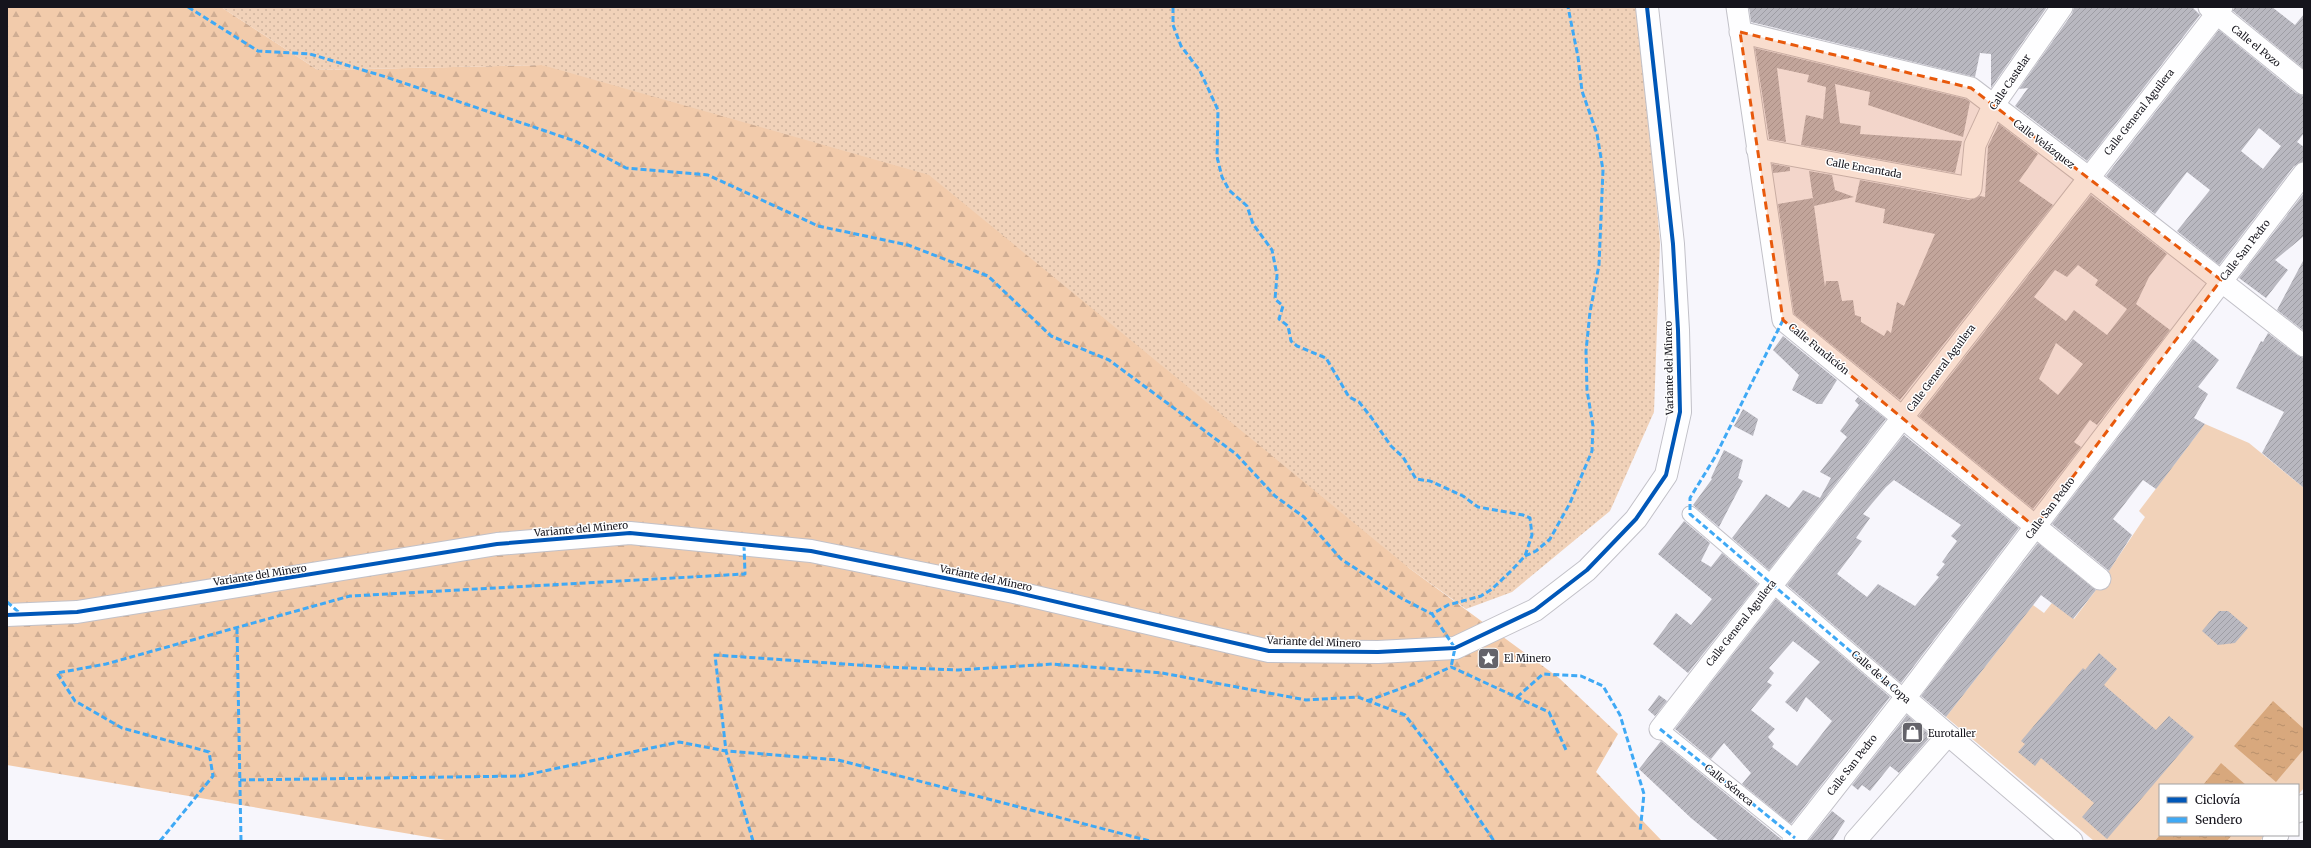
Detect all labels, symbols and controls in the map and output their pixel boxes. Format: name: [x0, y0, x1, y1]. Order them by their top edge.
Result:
street label: Calle el Pozo: [2229, 22, 2283, 70]
street label: Calle Castelar: [1987, 51, 2034, 112]
street label: Calle General Aguilera: [2101, 66, 2177, 158]
street label: Calle Velázquez: [2011, 117, 2078, 172]
street label: Calle Encantada: [1825, 155, 1903, 181]
street label: Calle San Pedro: [2217, 217, 2273, 283]
street label: Calle Fundición: [1786, 320, 1852, 378]
street label: Variante del Minero: [1662, 321, 1676, 416]
street label: Calle General Aguilera: [1904, 321, 1979, 414]
street label: Calle San Pedro: [2023, 474, 2078, 541]
street label: Variante del Minero: [533, 518, 629, 540]
street label: Variante del Minero: [211, 561, 308, 589]
street label: Variante del Minero: [938, 562, 1034, 594]
street label: Calle General Aguilera: [1703, 577, 1779, 669]
street label: Variante del Minero: [1266, 634, 1361, 650]
place icon: El Minero: [1475, 645, 1501, 671]
street label: Calle de la Copa: [1849, 648, 1914, 707]
place label: El Minero: [1504, 652, 1551, 665]
shop icon: Eurotaller: [1899, 720, 1925, 746]
place label: Eurotaller: [1928, 727, 1976, 740]
street label: Calle San Pedro: [1824, 732, 1880, 798]
street label: Calle Séneca: [1702, 761, 1757, 809]
legend: [2159, 784, 2299, 836]
text: Ciclovía: [2195, 792, 2241, 807]
text: Sendero: [2195, 812, 2242, 827]

